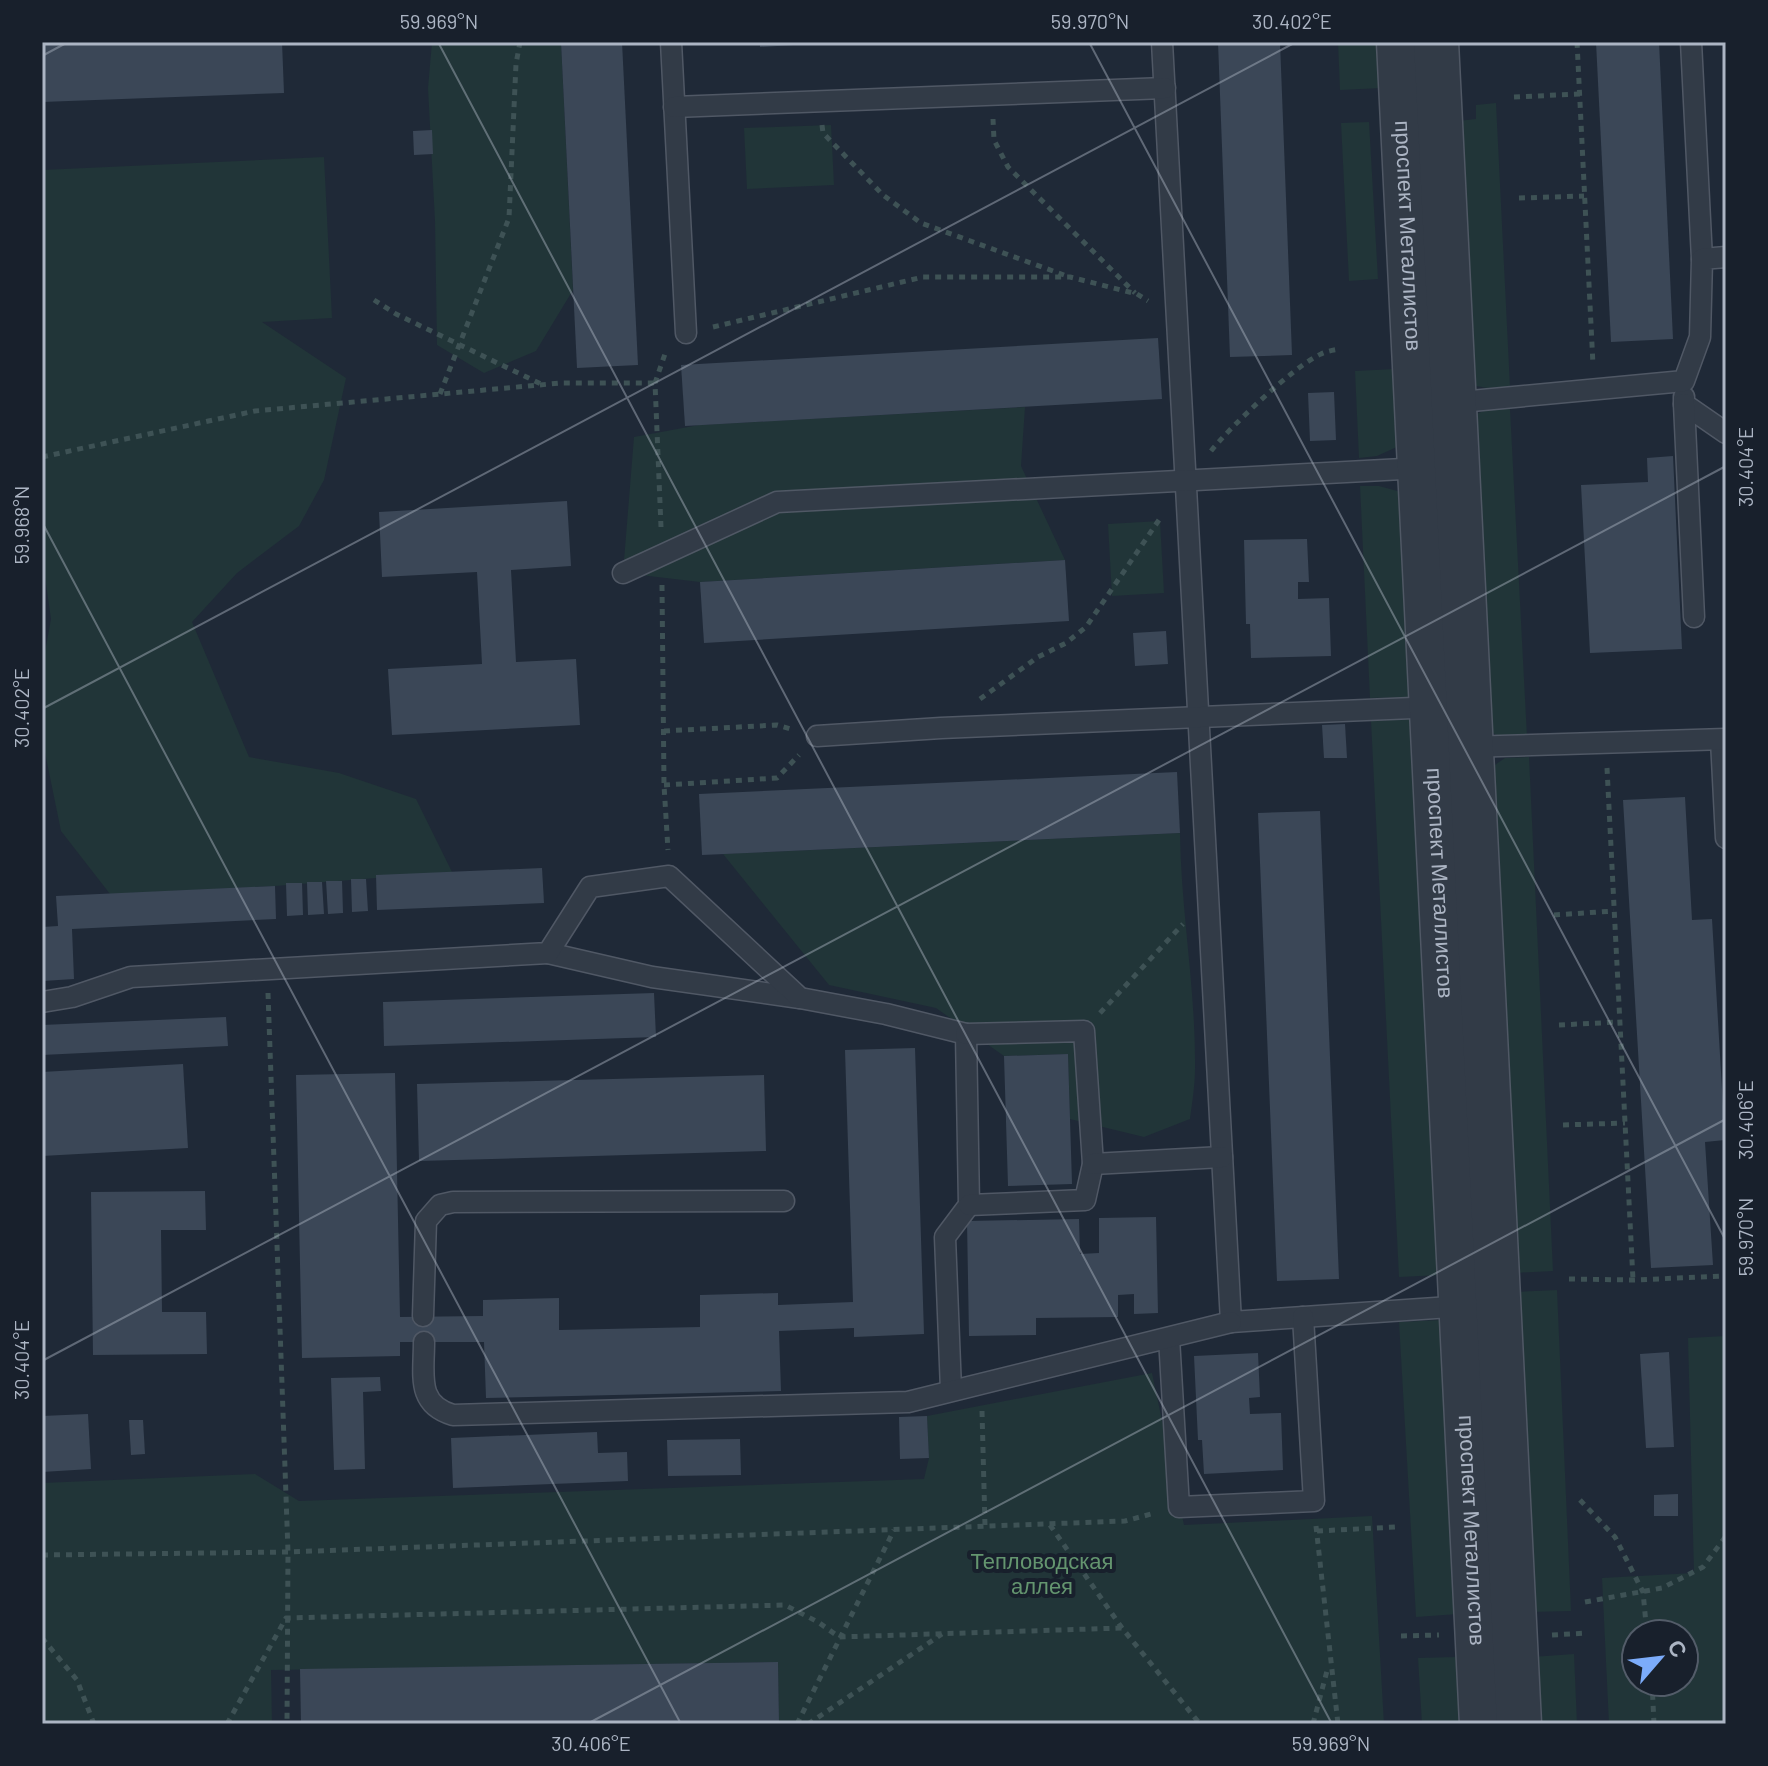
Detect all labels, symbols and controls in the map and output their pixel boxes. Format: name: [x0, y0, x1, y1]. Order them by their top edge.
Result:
text: 59.969°N: [400, 9, 478, 33]
text: 59.970°N: [1051, 9, 1129, 33]
text: 30.402°E: [1252, 9, 1332, 33]
street label: проспект Металлистов: [1390, 120, 1428, 352]
text: 30.404°E: [1733, 427, 1757, 507]
text: 59.968°N: [9, 486, 33, 564]
text: 30.402°E: [9, 668, 33, 748]
street label: проспект Металлистов: [1422, 767, 1460, 999]
text: 30.406°E: [1733, 1080, 1757, 1160]
text: 59.970°N: [1733, 1198, 1757, 1276]
text: 30.404°E: [9, 1320, 33, 1400]
street label: проспект Металлистов: [1454, 1414, 1492, 1646]
park label: Тепловодская аллея: [971, 1547, 1113, 1598]
north arrow: [1620, 1618, 1700, 1698]
text: С: [1663, 1635, 1694, 1661]
text: 30.406°E: [551, 1731, 631, 1755]
text: 59.969°N: [1292, 1731, 1370, 1755]

